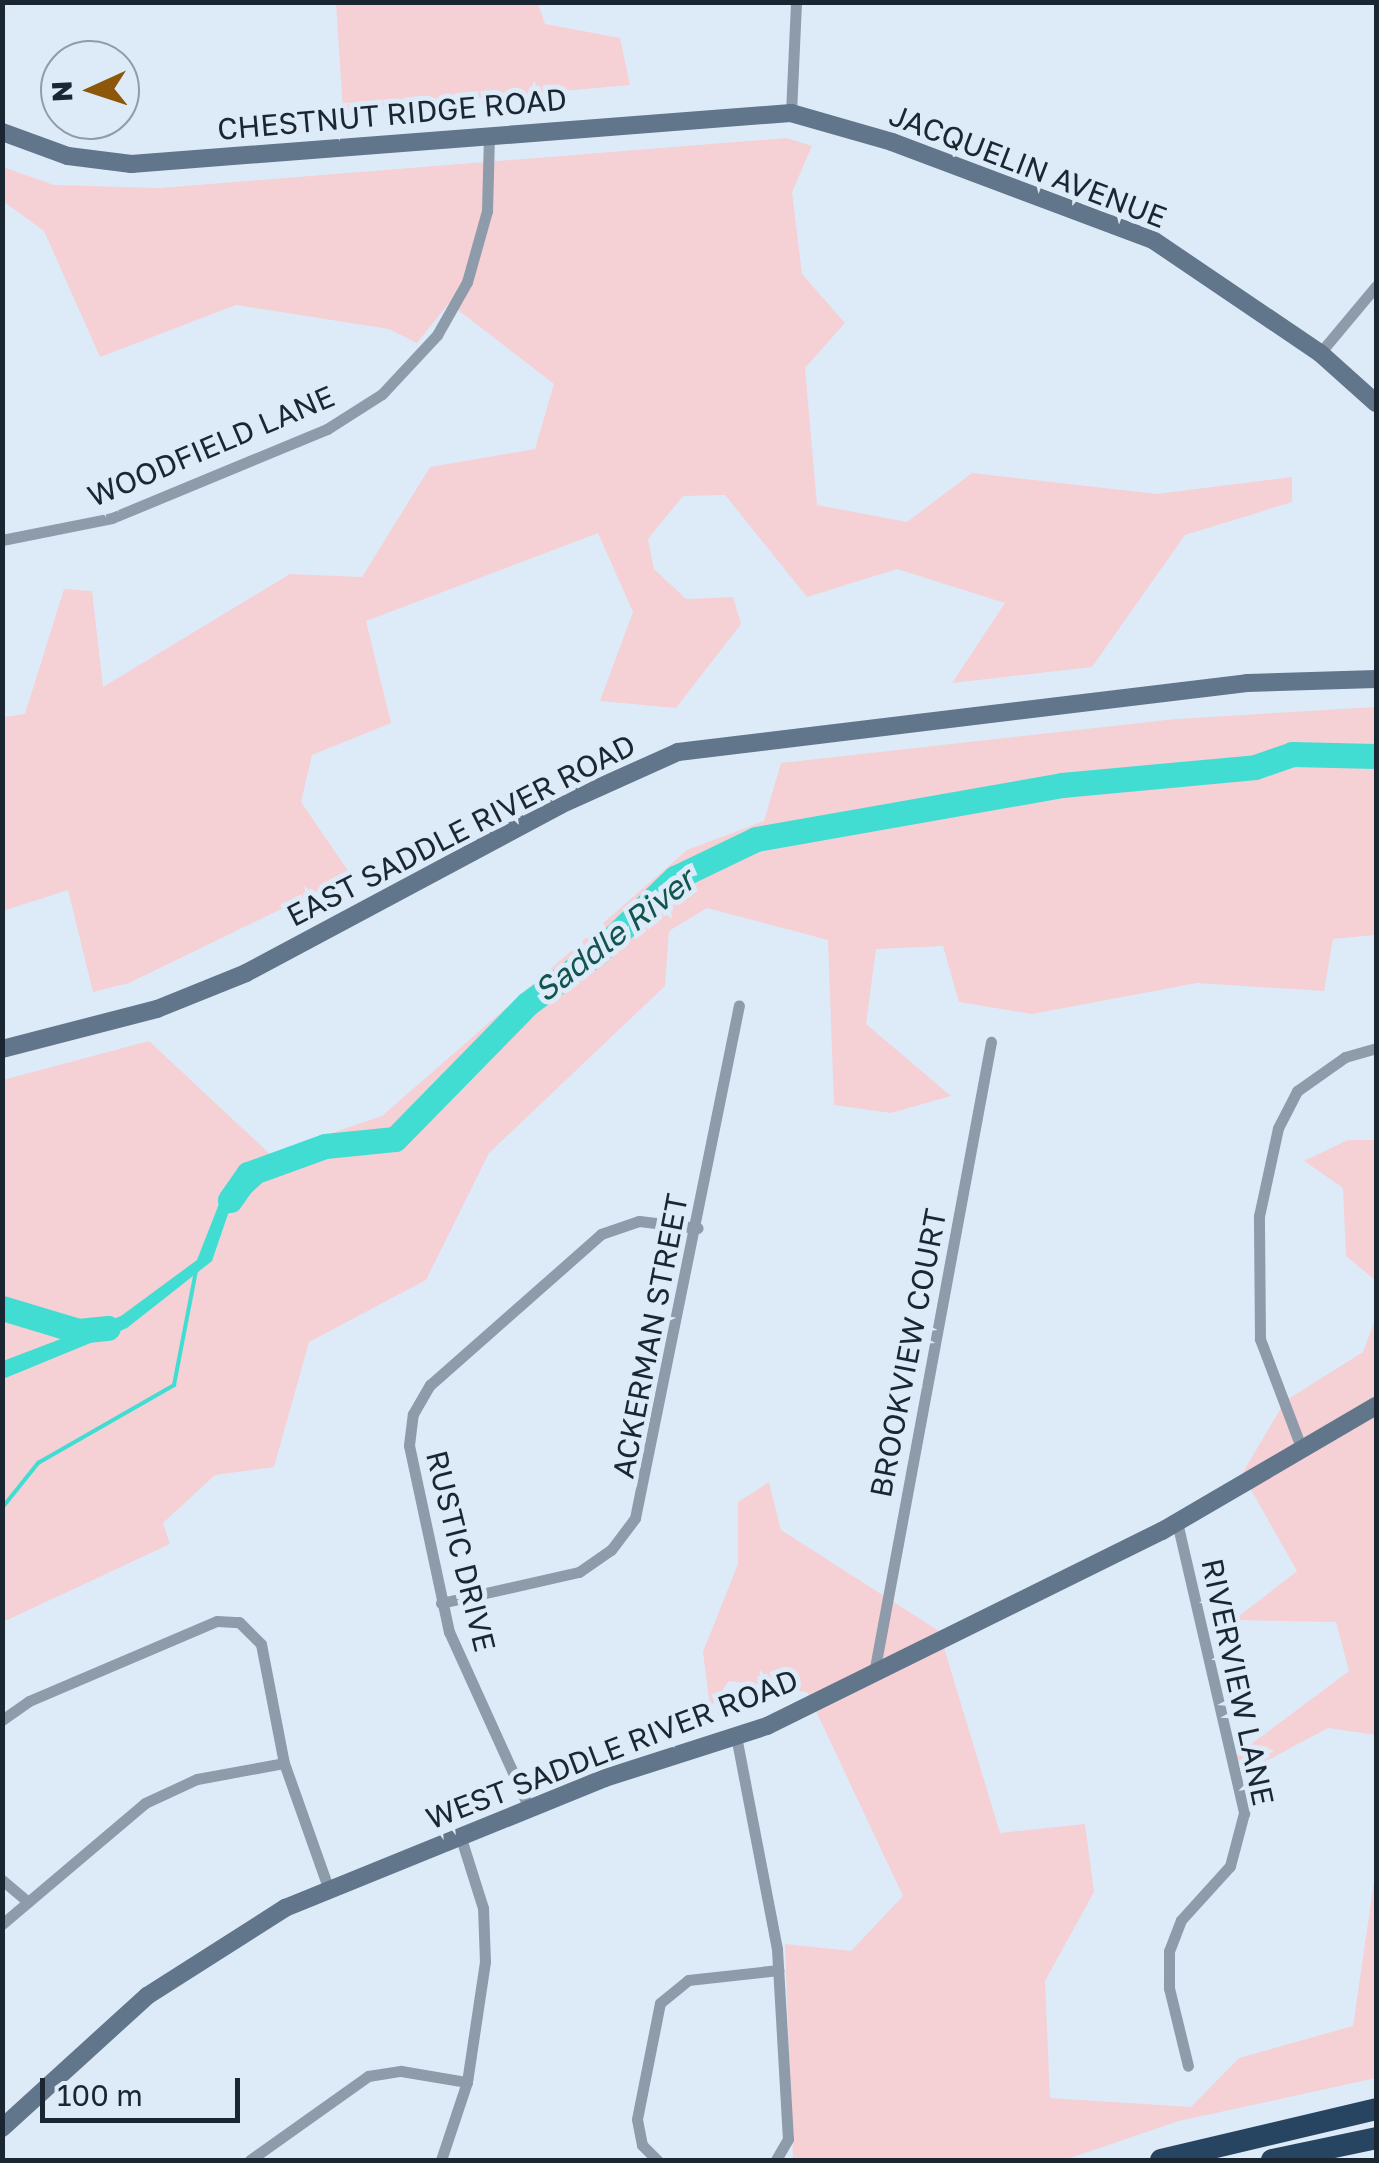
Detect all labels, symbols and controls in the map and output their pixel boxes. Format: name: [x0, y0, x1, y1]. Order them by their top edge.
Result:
north arrow: [40, 40, 140, 140]
text: N: [45, 80, 79, 103]
street label: CHESTNUT RIDGE ROAD: [216, 81, 568, 147]
street label: JACQUELIN AVENUE: [884, 97, 1172, 235]
street label: WOODFIELD LANE: [82, 378, 340, 514]
street label: EAST SADDLE RIVER ROAD: [281, 726, 641, 934]
water label: Saddle River: [526, 860, 702, 1010]
street label: ACKERMAN STREET: [605, 1191, 695, 1481]
street label: BROOKVIEW COURT: [862, 1206, 954, 1500]
street label: RUSTIC DRIVE: [419, 1447, 503, 1655]
street label: RIVERVIEW LANE: [1194, 1555, 1282, 1809]
street label: WEST SADDLE RIVER ROAD: [421, 1661, 803, 1837]
scale bar: [45, 2058, 245, 2120]
text: 100 m: [57, 2077, 143, 2113]

